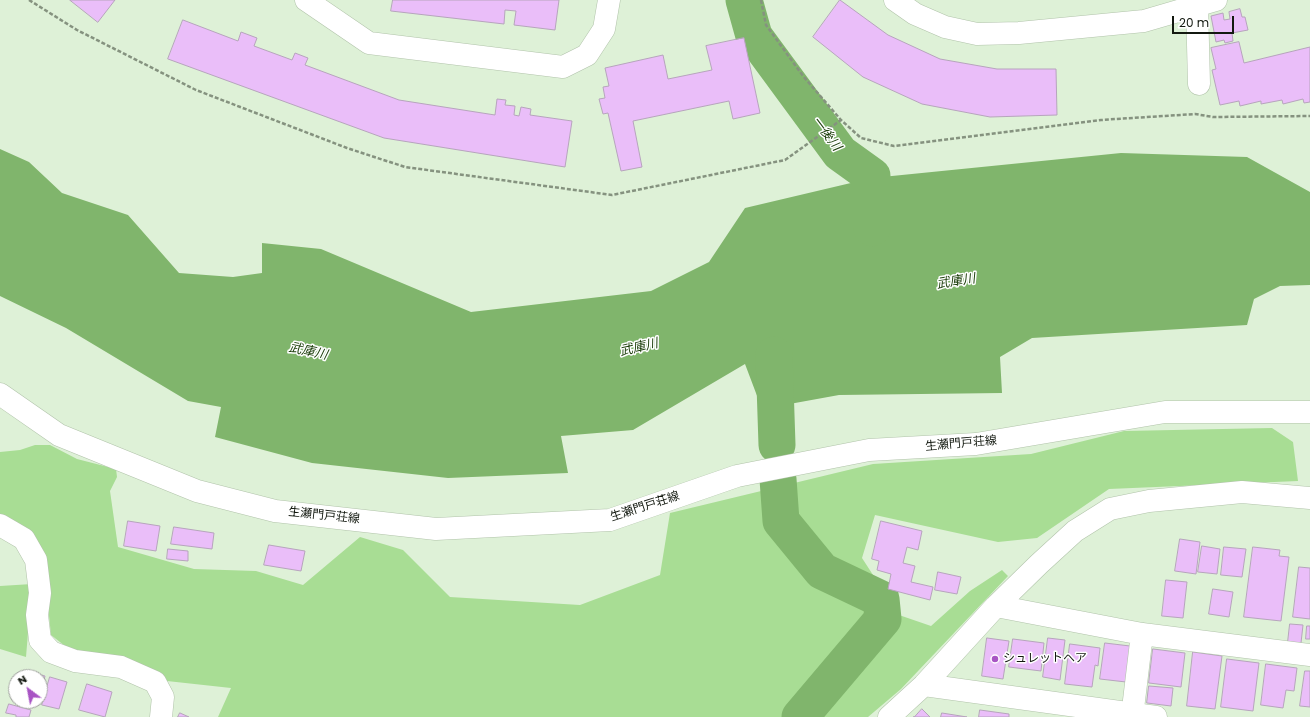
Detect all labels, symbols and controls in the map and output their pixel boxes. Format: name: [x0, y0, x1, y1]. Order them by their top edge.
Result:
scale bar: [1174, 8, 1236, 34]
text: 20 m: [1179, 14, 1209, 31]
water label: 一後川: [808, 114, 844, 154]
water label: 武庫川: [936, 271, 976, 293]
water label: 武庫川: [618, 336, 660, 360]
water label: 武庫川: [287, 340, 329, 364]
street label: 生瀬門戸荘線: [925, 434, 997, 454]
street label: 生瀬門戸荘線: [609, 489, 681, 525]
street label: 生瀬門戸荘線: [287, 505, 361, 527]
place label: シュレットヘア: [1003, 652, 1087, 666]
marker: シュレットヘア: [990, 654, 1000, 664]
north arrow: [8, 669, 48, 709]
text: N: [14, 671, 30, 689]

